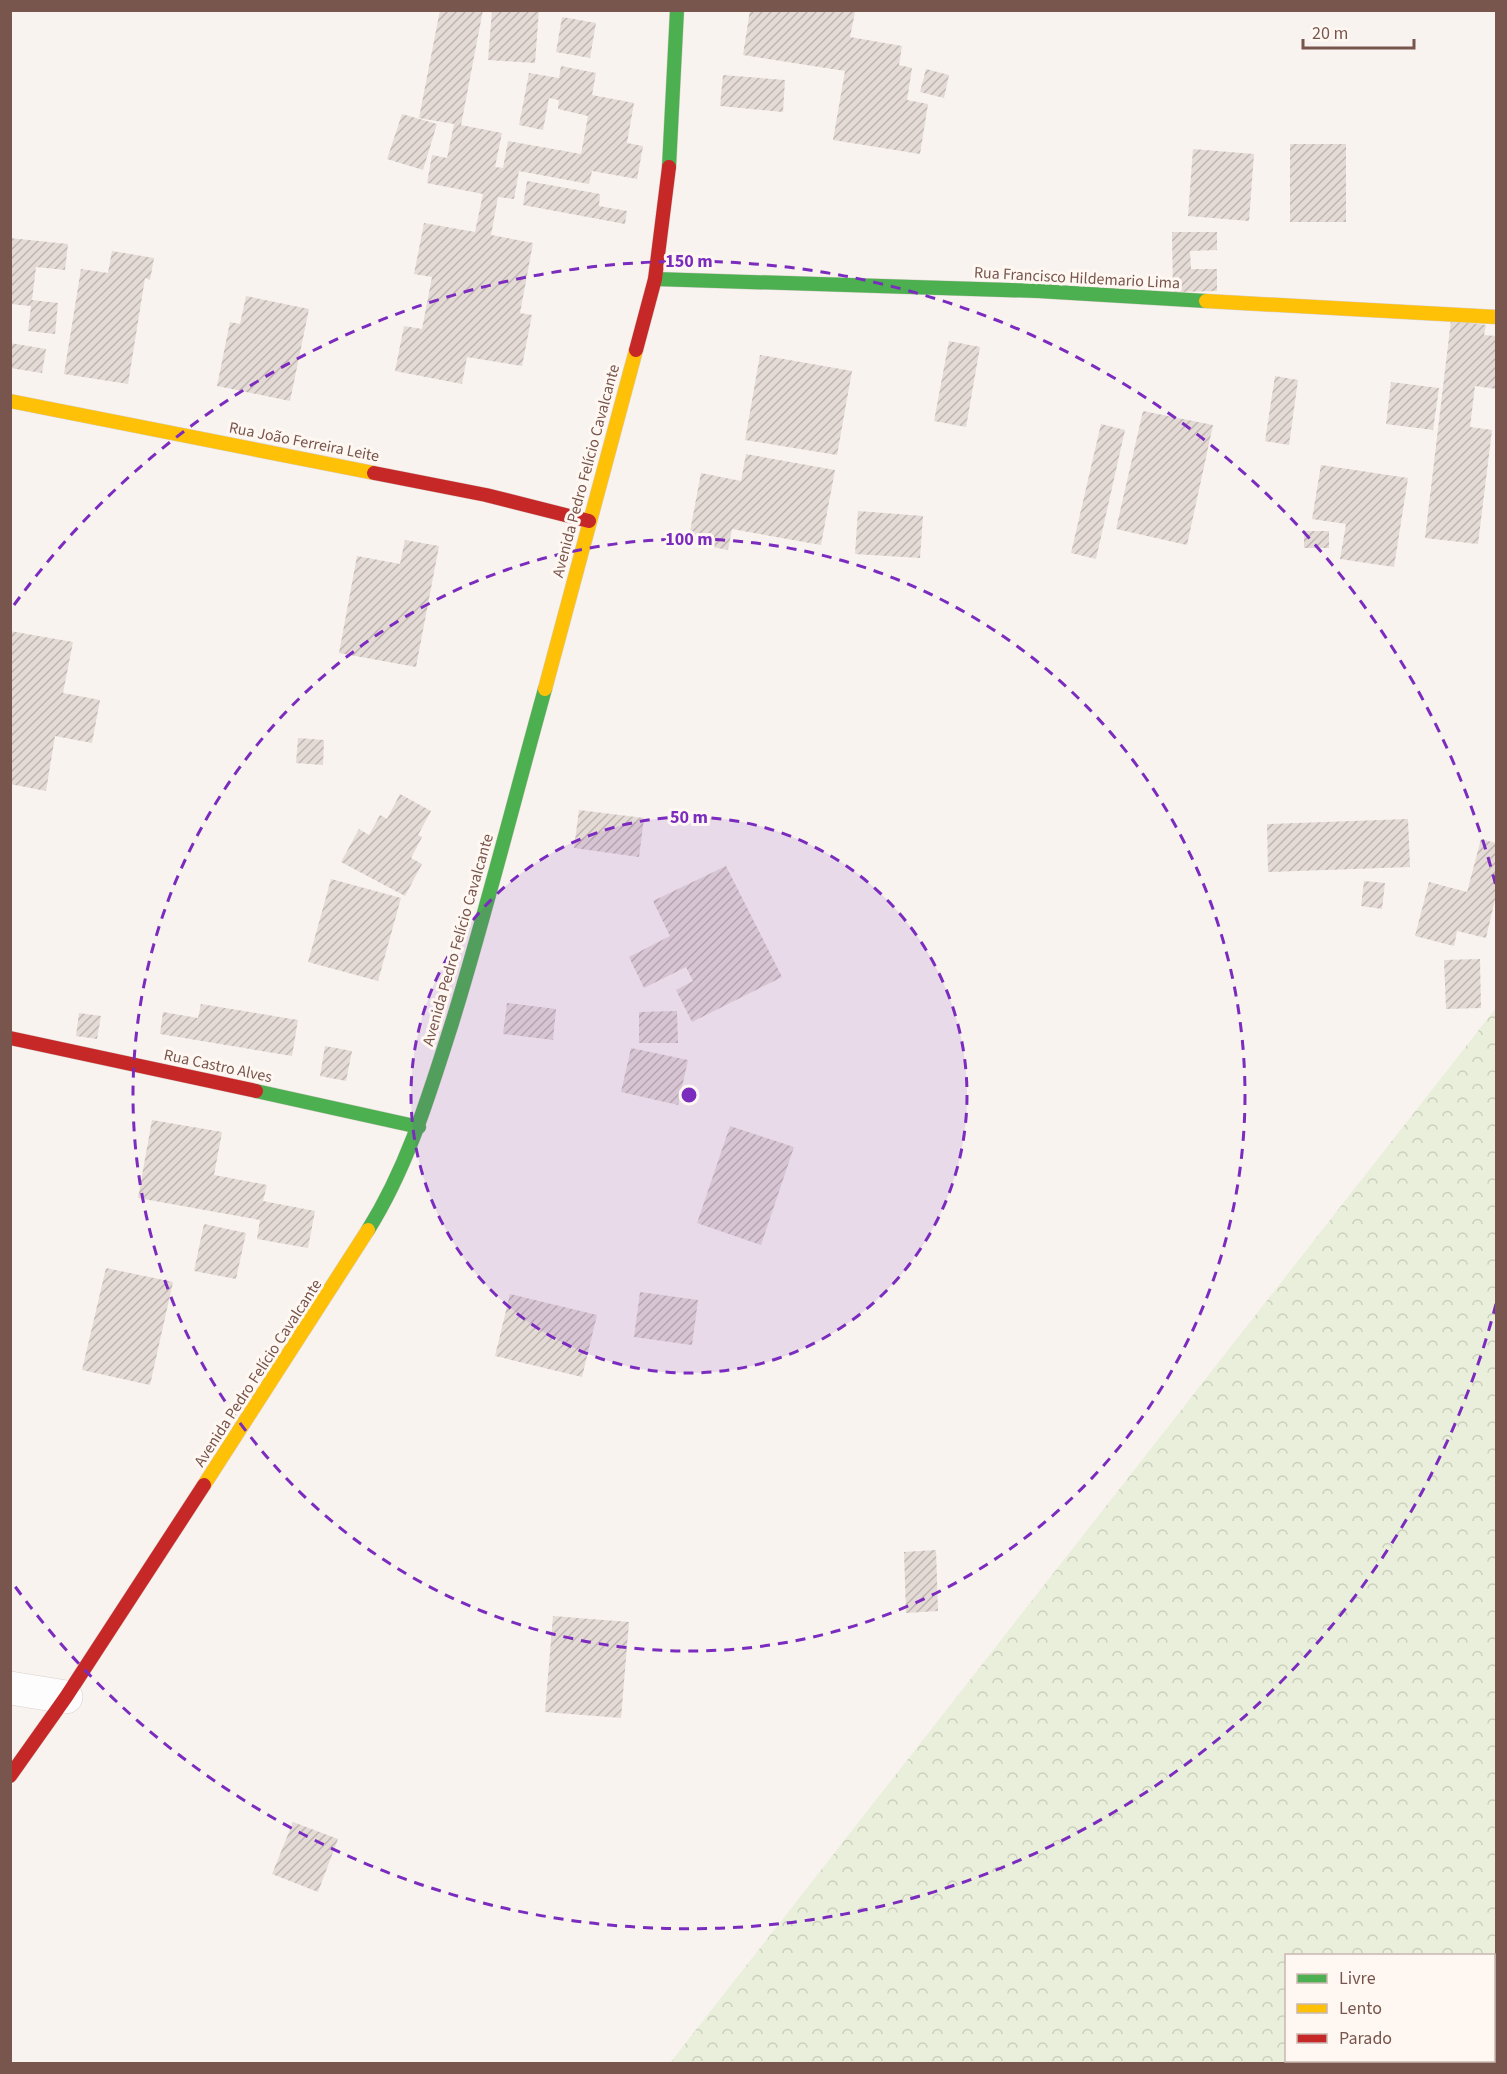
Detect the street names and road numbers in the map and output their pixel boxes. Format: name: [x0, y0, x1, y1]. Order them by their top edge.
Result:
street label: Rua Francisco Hildemario Lima: [973, 262, 1181, 294]
street label: Avenida Pedro Felício Cavalcante: [547, 362, 625, 580]
street label: Rua João Ferreira Leite: [227, 417, 381, 467]
street label: Avenida Pedro Felício Cavalcante: [417, 831, 499, 1049]
street label: Rua Castro Alves: [162, 1044, 274, 1088]
street label: Avenida Pedro Felício Cavalcante: [189, 1275, 327, 1471]

